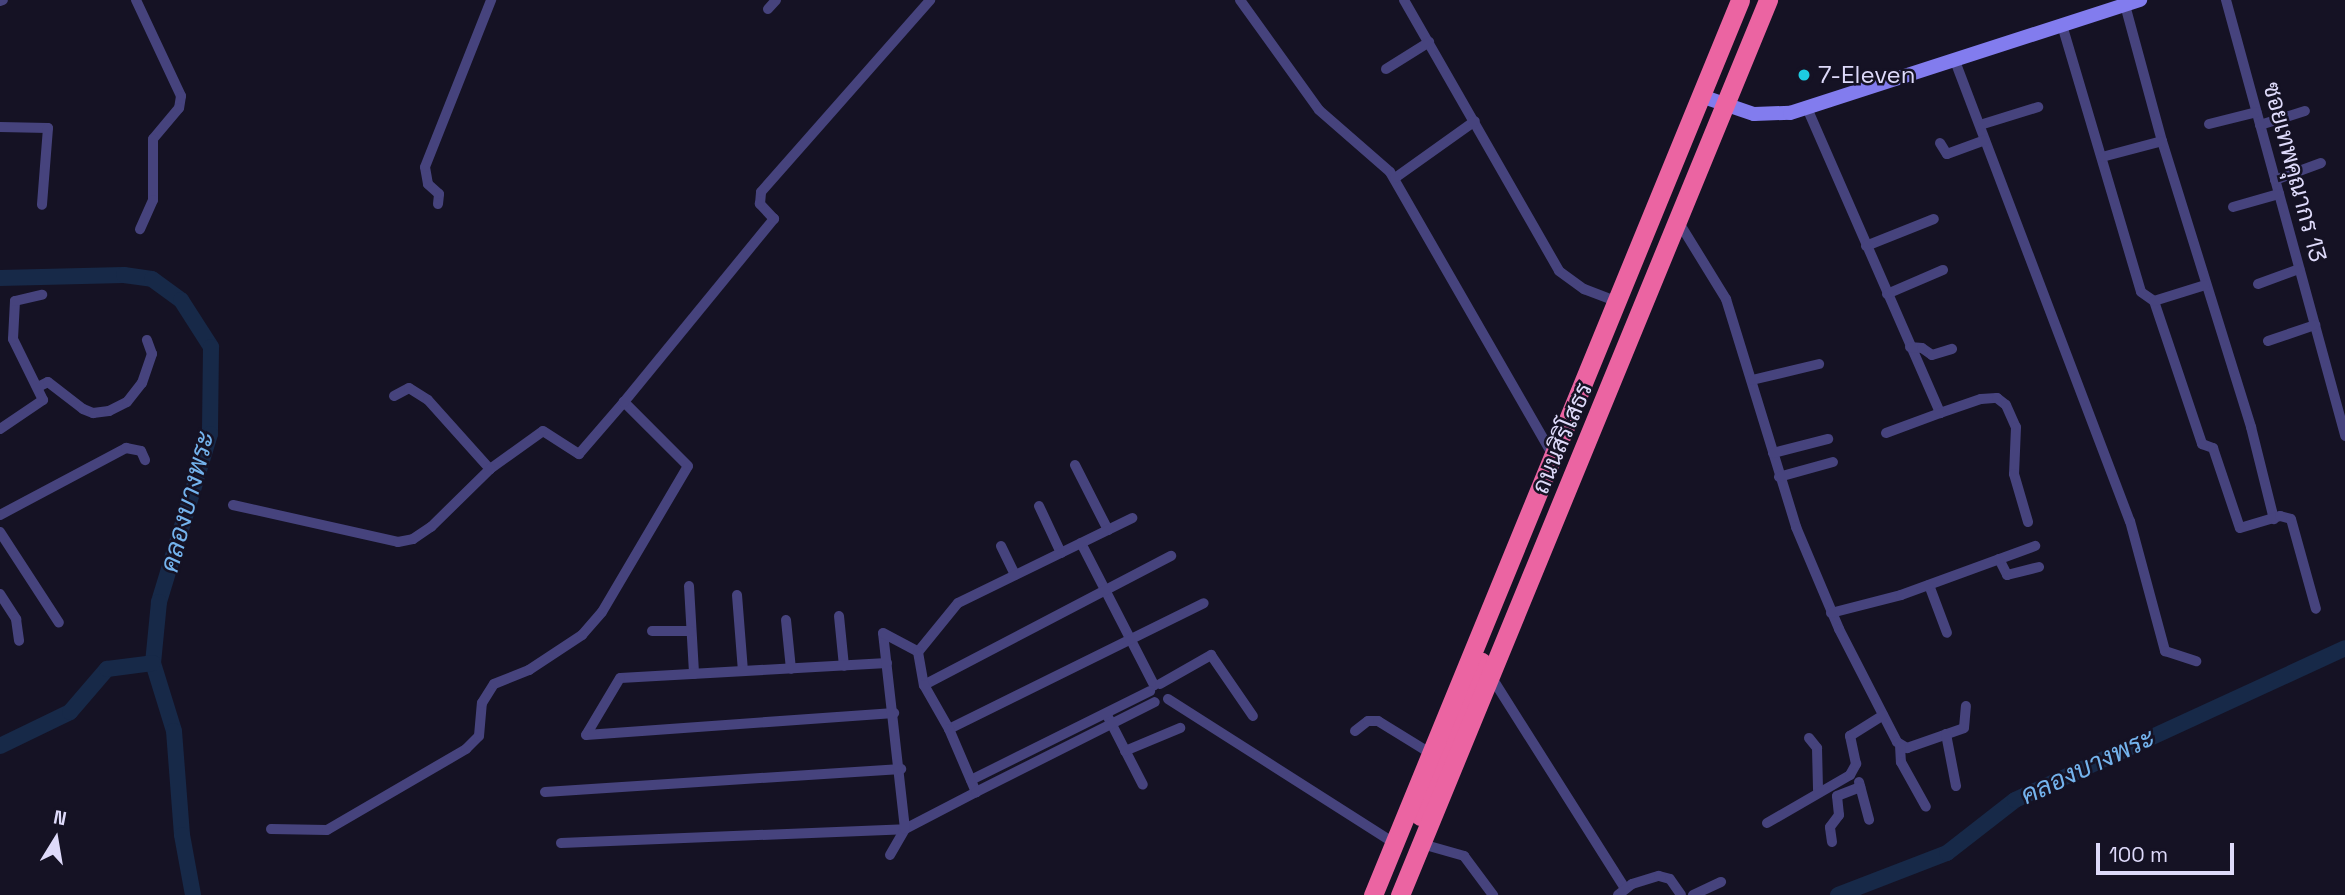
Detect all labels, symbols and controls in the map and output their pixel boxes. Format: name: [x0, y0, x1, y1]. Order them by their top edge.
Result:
place label: 7-Eleven: [1818, 61, 1916, 89]
marker: 7-Eleven: [1796, 67, 1812, 83]
street label: ซอยเทพคุณากร 13: [2257, 79, 2333, 265]
street label: ถนนสิริโสธร: [1526, 378, 1598, 498]
water label: คลองบางพระ: [154, 428, 222, 576]
water label: คลองบางพระ: [2016, 722, 2160, 812]
north arrow: [21, 804, 91, 874]
text: N: [51, 804, 69, 831]
scale bar: [2100, 828, 2238, 872]
text: 100 m: [2109, 841, 2168, 868]

